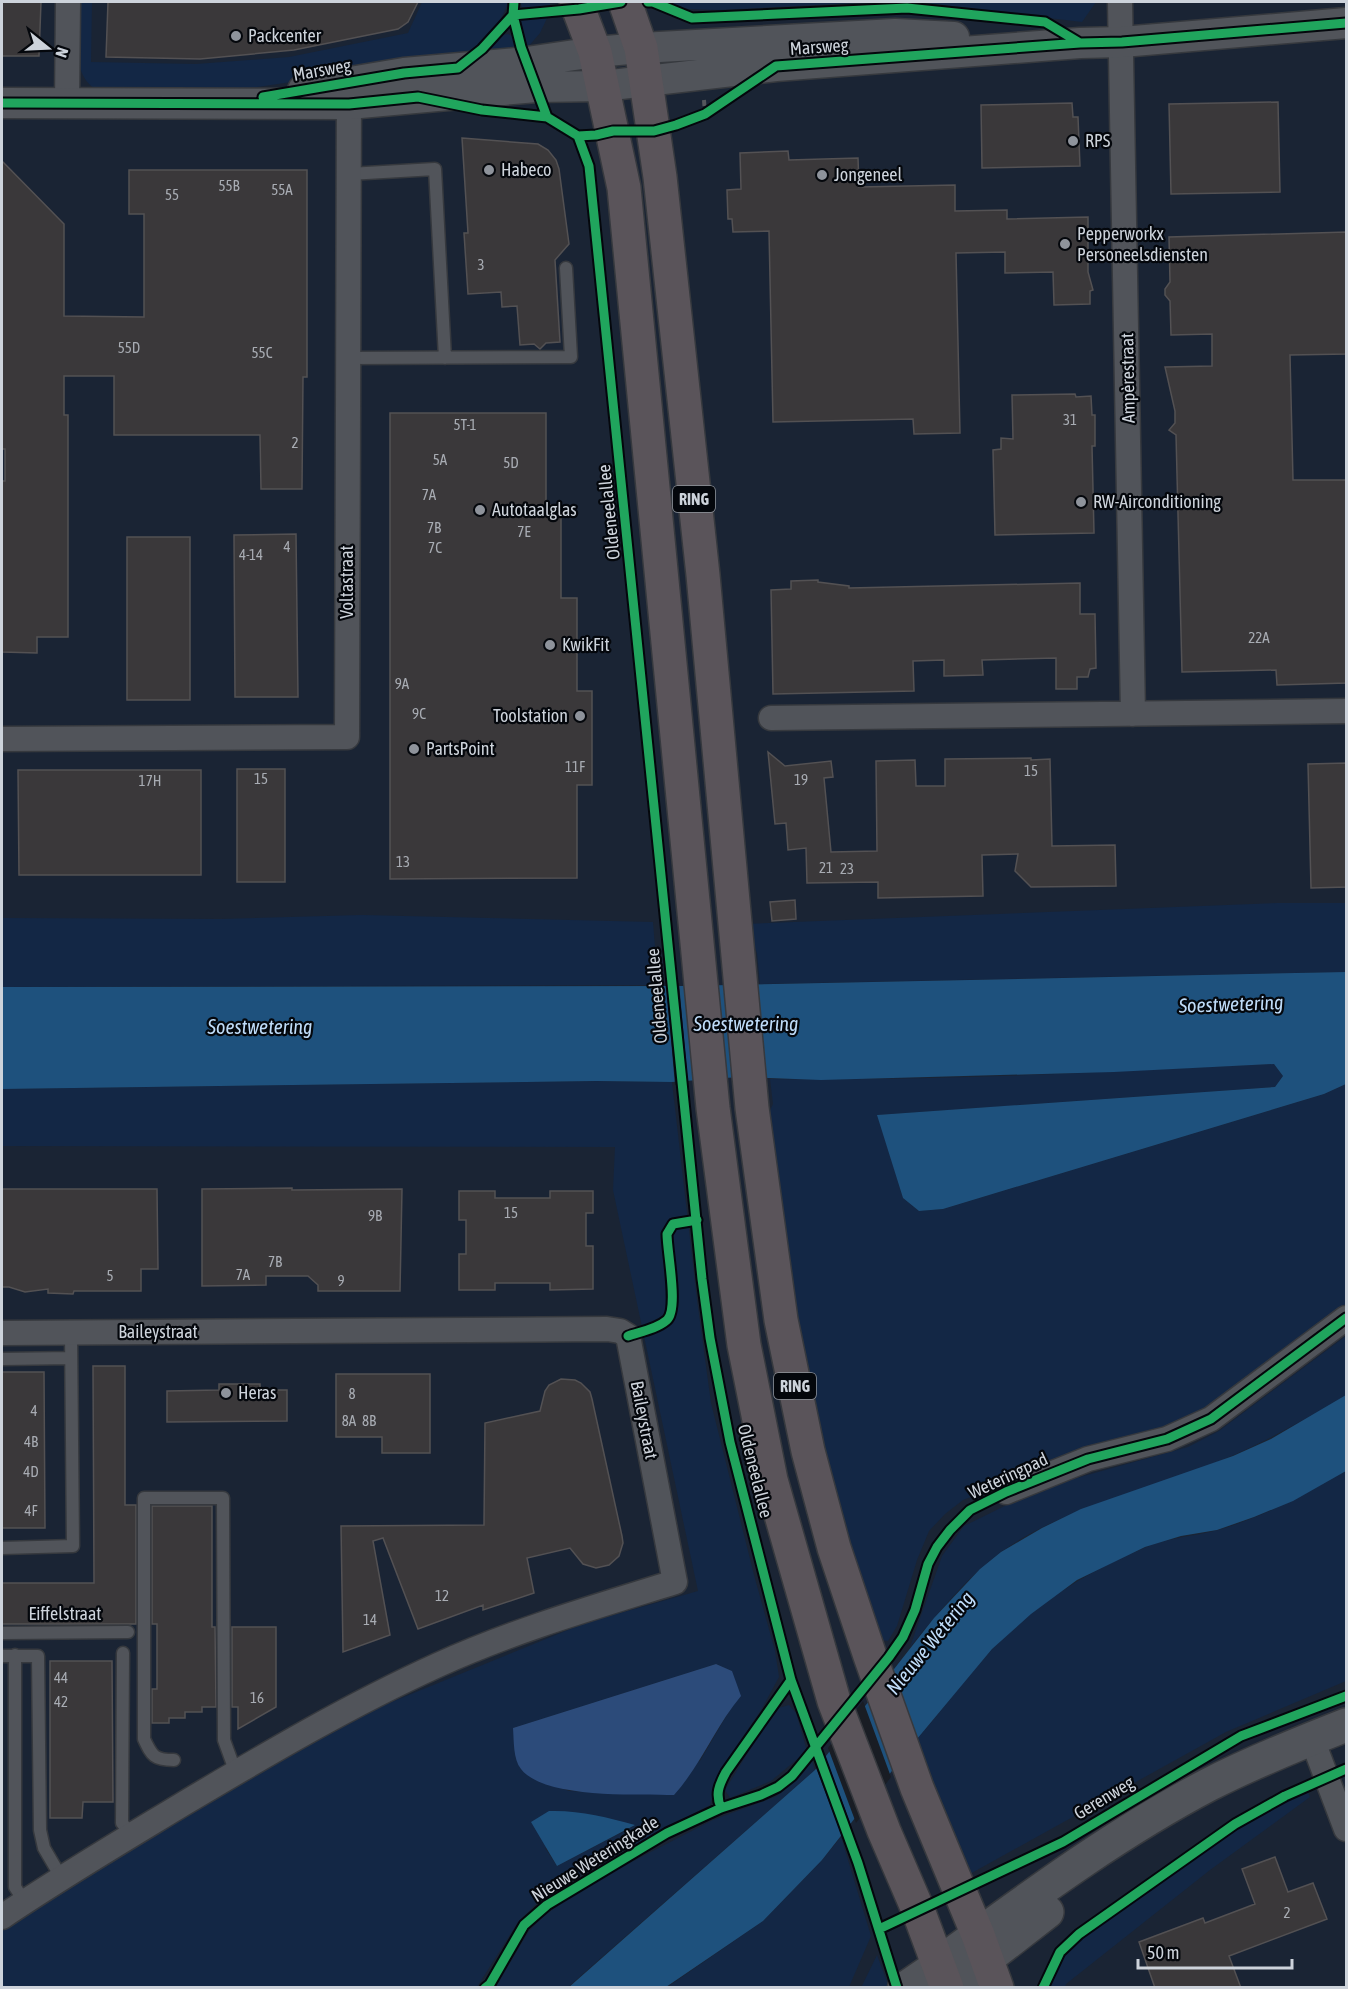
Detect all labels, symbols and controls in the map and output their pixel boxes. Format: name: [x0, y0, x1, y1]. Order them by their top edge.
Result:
north arrow: [18, 18, 78, 78]
place label: Packcenter: [248, 25, 322, 46]
marker: Packcenter: [229, 29, 243, 43]
street label: Marsweg: [789, 34, 849, 59]
text: N: [52, 45, 72, 60]
street label: Marsweg: [291, 54, 353, 85]
place label: RPS: [1085, 130, 1111, 151]
marker: RPS: [1066, 134, 1080, 148]
place label: Habeco: [501, 159, 552, 180]
marker: Habeco: [482, 163, 496, 177]
place label: Jongeneel: [834, 164, 902, 185]
marker: Jongeneel: [815, 168, 829, 182]
house number: 55B: [218, 177, 240, 194]
house number: 55A: [271, 181, 293, 198]
house number: 55: [165, 186, 179, 203]
place label: Pepperworkx Personeelsdiensten: [1077, 223, 1208, 265]
marker: Pepperworkx Personeelsdiensten: [1058, 237, 1072, 251]
house number: 3: [477, 256, 485, 273]
street label: Ampèrestraat: [1116, 333, 1139, 423]
house number: 55D: [118, 339, 140, 356]
house number: 55C: [252, 344, 273, 361]
house number: 31: [1063, 411, 1077, 428]
house number: 5T-1: [454, 416, 476, 433]
house number: 2: [291, 434, 299, 451]
house number: 5A: [433, 451, 448, 468]
house number: 5D: [503, 454, 519, 471]
street label: Oldeneelallee: [593, 463, 624, 561]
house number: 7A: [422, 486, 437, 503]
road number: RING: [673, 486, 715, 512]
place label: RW-Airconditioning: [1093, 491, 1221, 512]
marker: RW-Airconditioning: [1074, 495, 1088, 509]
place label: Autotaalglas: [492, 499, 577, 520]
marker: Autotaalglas: [473, 503, 487, 517]
house number: 7B: [427, 519, 441, 536]
house number: 7E: [517, 523, 531, 540]
house number: 4: [283, 538, 291, 555]
house number: 7C: [428, 539, 442, 556]
street label: Voltastraat: [336, 545, 357, 619]
house number: 4-14: [239, 546, 263, 563]
house number: 22A: [1248, 629, 1270, 646]
place label: KwikFit: [562, 634, 610, 655]
marker: KwikFit: [543, 638, 557, 652]
house number: 9A: [395, 675, 410, 692]
house number: 9C: [412, 705, 426, 722]
place label: Toolstation: [493, 705, 568, 726]
marker: Toolstation: [573, 709, 587, 723]
place label: PartsPoint: [426, 738, 495, 759]
marker: PartsPoint: [407, 742, 421, 756]
house number: 11F: [565, 758, 585, 775]
house number: 15: [1024, 762, 1038, 779]
house number: 15: [254, 770, 268, 787]
house number: 19: [794, 771, 808, 788]
house number: 17H: [139, 772, 161, 789]
house number: 13: [396, 853, 410, 870]
house number: 21: [819, 859, 833, 876]
house number: 23: [840, 860, 854, 877]
street label: Oldeneelallee: [642, 948, 671, 1045]
water label: Soestwetering: [1177, 990, 1284, 1017]
water label: Soestwetering: [693, 1012, 798, 1035]
water label: Soestwetering: [207, 1015, 312, 1038]
house number: 15: [504, 1204, 518, 1221]
house number: 9B: [368, 1207, 382, 1224]
house number: 7B: [268, 1253, 282, 1270]
house number: 7A: [236, 1266, 251, 1283]
house number: 5: [106, 1267, 114, 1284]
house number: 9: [337, 1272, 345, 1289]
street label: Baileystraat: [118, 1321, 198, 1342]
road number: RING: [774, 1373, 816, 1399]
street label: Baileystraat: [627, 1379, 662, 1461]
place label: Heras: [238, 1382, 276, 1403]
house number: 8: [348, 1385, 356, 1402]
marker: Heras: [219, 1386, 233, 1400]
house number: 4: [30, 1402, 38, 1419]
house number: 8A: [342, 1412, 357, 1429]
house number: 8B: [362, 1412, 376, 1429]
street label: Oldeneelallee: [734, 1422, 777, 1520]
house number: 4B: [24, 1433, 38, 1450]
street label: Weteringpad: [965, 1448, 1051, 1503]
house number: 4D: [23, 1463, 39, 1480]
house number: 4F: [24, 1502, 38, 1519]
house number: 12: [435, 1587, 449, 1604]
water label: Nieuwe Wetering: [881, 1587, 978, 1699]
street label: Eiffelstraat: [29, 1603, 101, 1624]
house number: 14: [363, 1611, 377, 1628]
house number: 44: [54, 1669, 68, 1686]
house number: 16: [250, 1689, 264, 1706]
house number: 42: [54, 1693, 68, 1710]
street label: Gerenweg: [1070, 1771, 1138, 1824]
street label: Nieuwe Weteringkade: [527, 1811, 662, 1906]
house number: 2: [1283, 1904, 1291, 1921]
scale bar: [1138, 1932, 1292, 1970]
text: 50 m: [1147, 1942, 1179, 1963]

